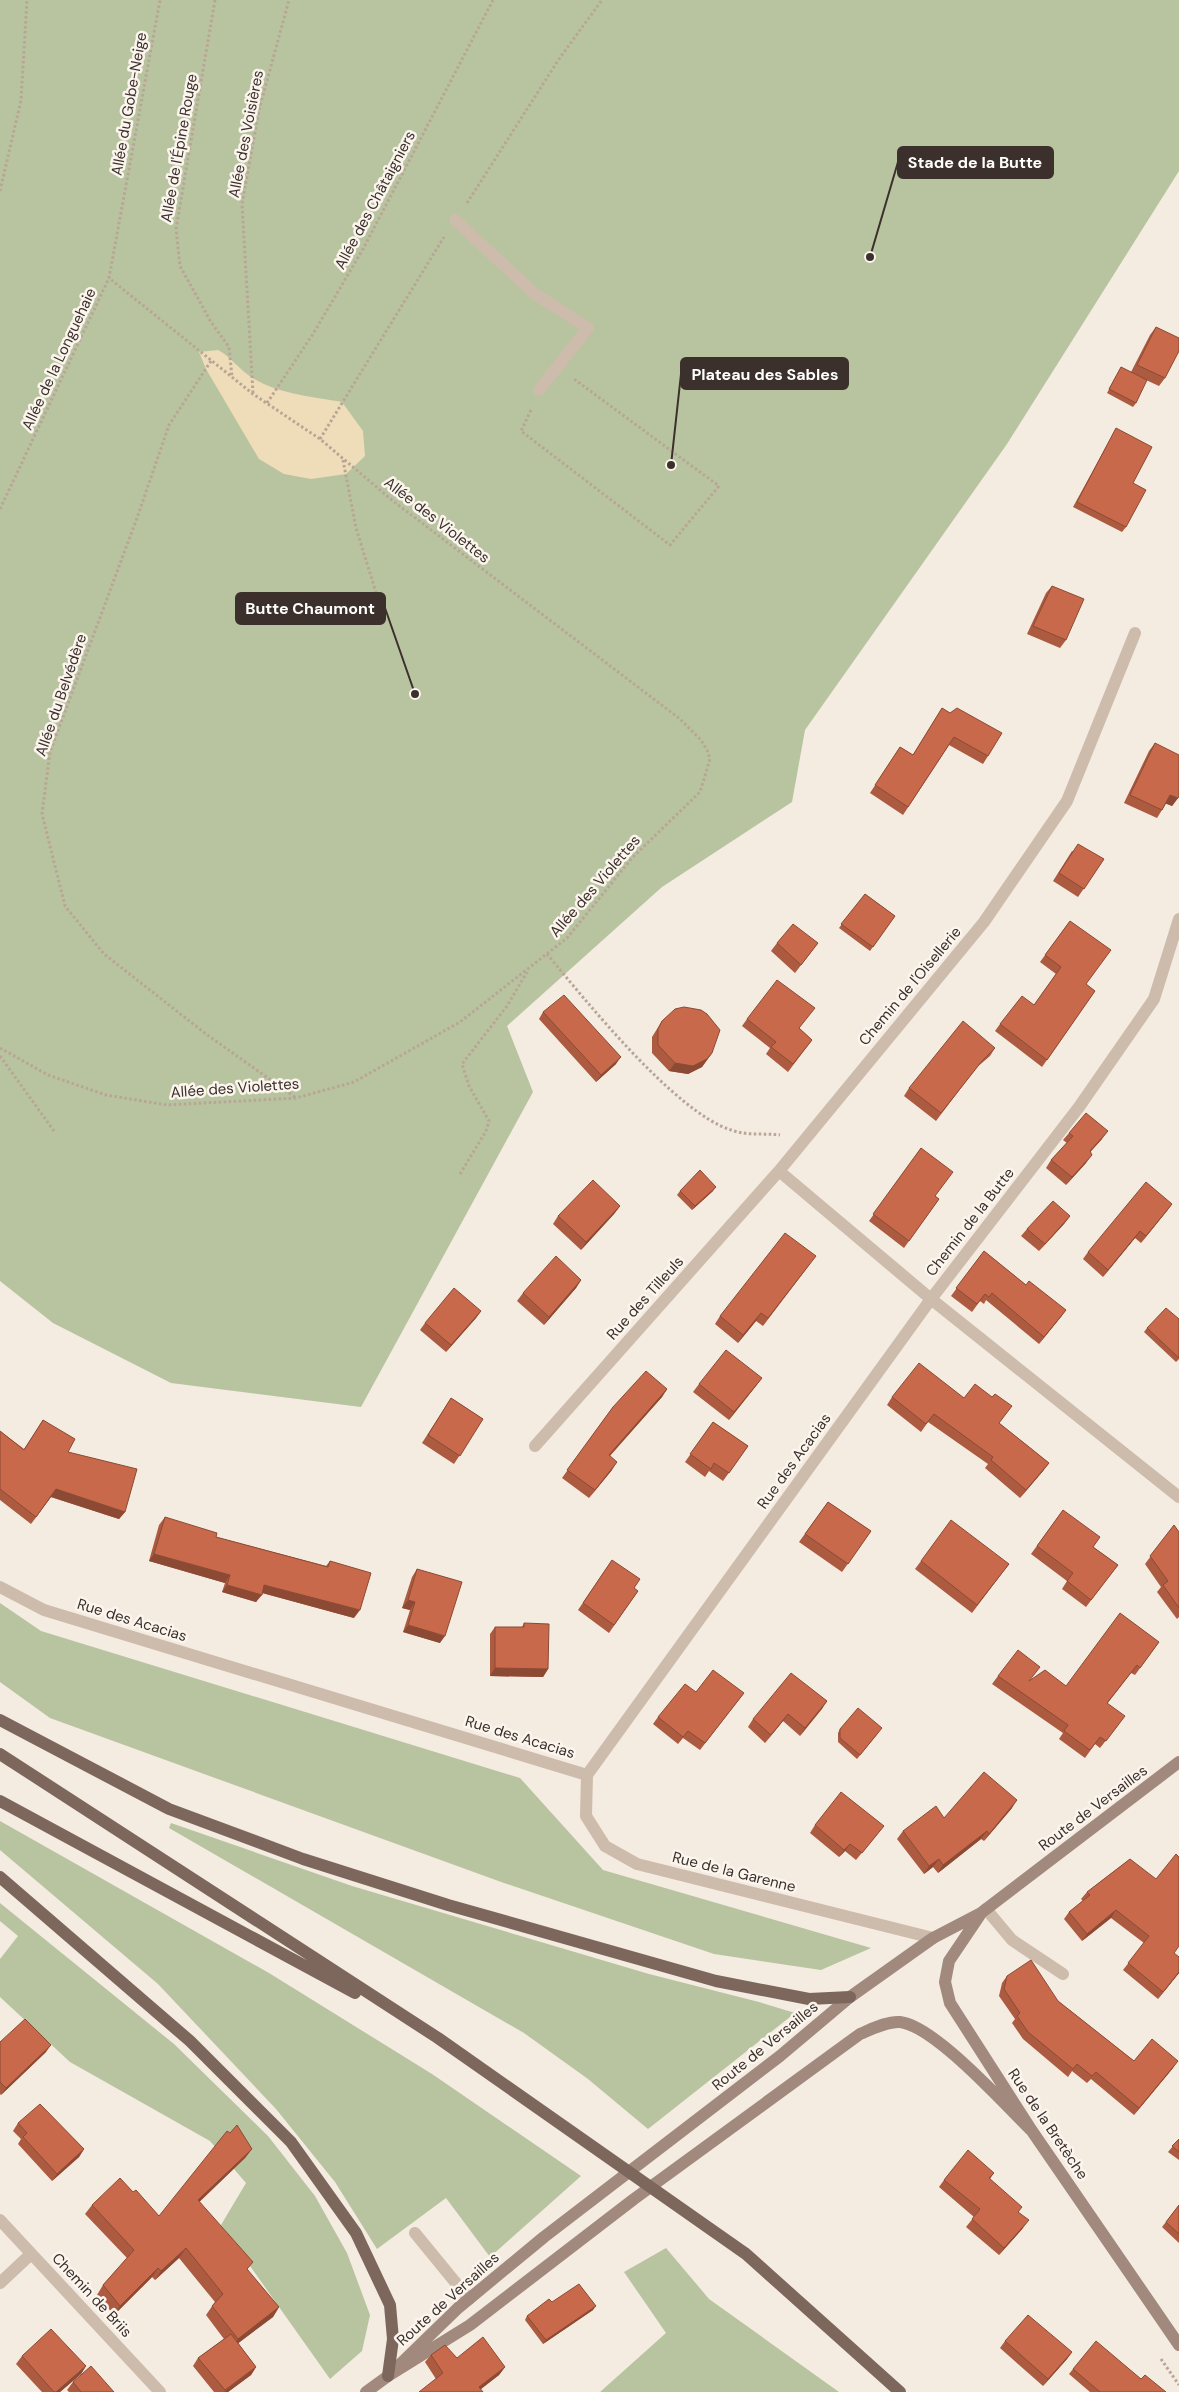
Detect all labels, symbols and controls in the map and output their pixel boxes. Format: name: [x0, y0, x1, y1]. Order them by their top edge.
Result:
street label: Allée du Gobe-Neige: [107, 31, 151, 177]
street label: Allée des Voisières: [224, 68, 268, 200]
street label: Allée de l'Épine Rouge: [156, 72, 202, 224]
street label: Allée des Châtaigniers: [330, 127, 420, 273]
callout: Stade de la Butte: [898, 147, 1053, 178]
text: Stade de la Butte: [908, 152, 1042, 173]
street label: Allée de la Longuehaie: [17, 285, 101, 433]
callout: Plateau des Sables: [681, 358, 848, 389]
text: Plateau des Sables: [691, 364, 839, 385]
street label: Allée des Violettes: [380, 472, 494, 568]
callout: Butte Chaumont: [236, 593, 385, 624]
text: Butte Chaumont: [245, 598, 375, 619]
street label: Allée du Belvédère: [31, 631, 91, 759]
street label: Allée des Violettes: [545, 831, 645, 941]
street label: Chemin de l'Oisellerie: [854, 922, 966, 1050]
street label: Allée des Violettes: [170, 1074, 300, 1102]
street label: Chemin de la Butte: [921, 1164, 1019, 1280]
street label: Rue des Tilleuls: [602, 1252, 688, 1344]
street label: Rue des Acacias: [753, 1409, 835, 1513]
street label: Rue des Acacias: [75, 1594, 189, 1646]
street label: Rue des Acacias: [463, 1711, 577, 1763]
street label: Route de Versailles: [1035, 1761, 1151, 1855]
street label: Rue de la Garenne: [670, 1847, 798, 1897]
street label: Route de Versailles: [708, 1997, 822, 2095]
street label: Rue de la Bretèche: [1003, 2065, 1093, 2183]
street label: Chemin de Briis: [48, 2248, 136, 2342]
street label: Route de Versailles: [393, 2248, 503, 2350]

